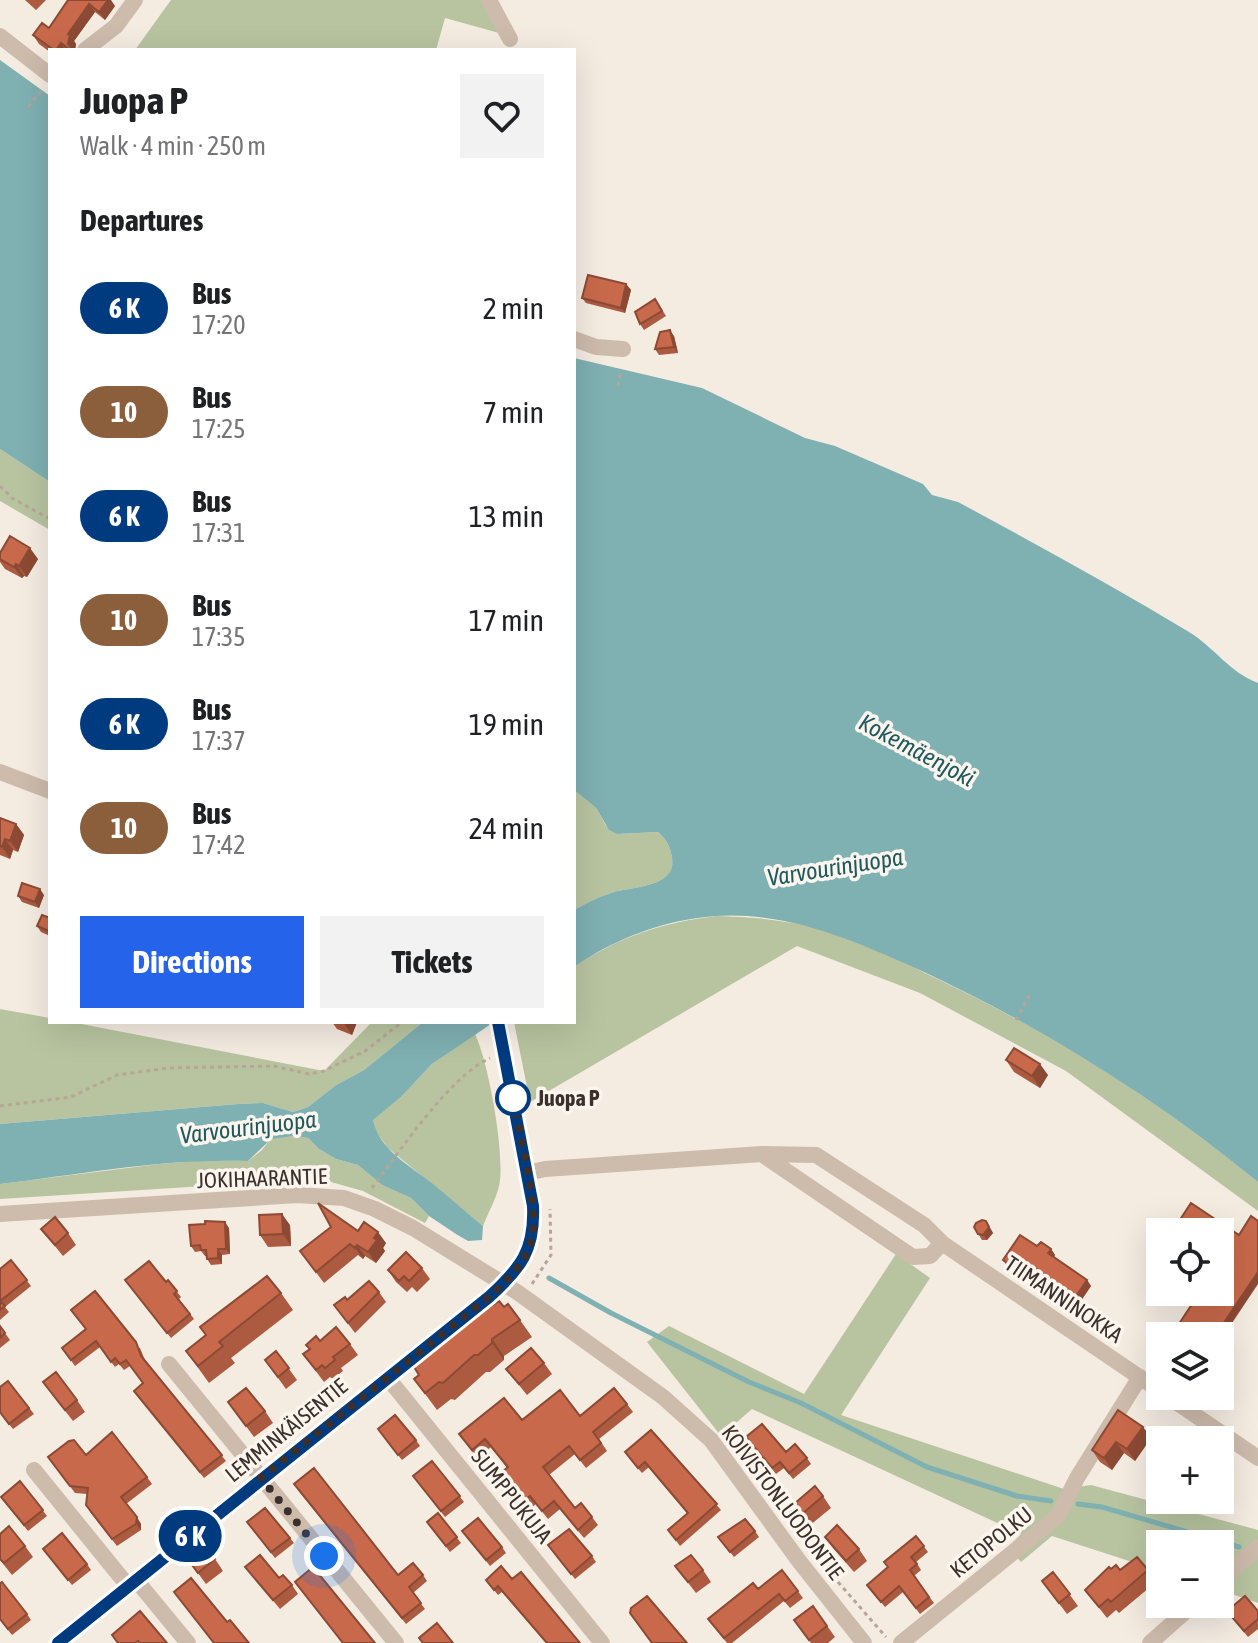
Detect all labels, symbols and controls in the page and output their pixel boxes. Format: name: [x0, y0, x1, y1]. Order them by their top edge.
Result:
button: heart: [460, 74, 544, 158]
text: Juopa P: [80, 79, 188, 122]
text: Walk · 4 min · 250 m: [80, 131, 266, 161]
text: Departures: [80, 203, 203, 237]
text: Bus: [192, 276, 231, 310]
text: 2 min: [483, 291, 544, 325]
text: 6 K: [109, 292, 139, 324]
text: 17:20: [192, 310, 246, 340]
text: Bus: [192, 380, 231, 414]
text: 7 min: [483, 395, 544, 429]
text: 10: [111, 396, 137, 428]
text: 17:25: [192, 414, 246, 444]
text: Bus: [192, 484, 231, 518]
text: 13 min: [469, 499, 544, 533]
text: 6 K: [109, 500, 139, 532]
text: 17:31: [192, 518, 246, 548]
text: Bus: [192, 588, 231, 622]
text: 17 min: [469, 603, 544, 637]
text: 10: [111, 604, 137, 636]
text: 17:35: [192, 622, 246, 652]
text: Bus: [192, 692, 231, 726]
text: 19 min: [469, 707, 544, 741]
text: 6 K: [109, 708, 139, 740]
water label: Kokemäenjoki: [855, 708, 979, 792]
text: 17:37: [192, 726, 246, 756]
text: Bus: [192, 796, 231, 830]
text: 24 min: [469, 811, 544, 845]
text: 10: [111, 812, 137, 844]
text: 17:42: [192, 830, 246, 860]
water label: Varvourinjuopa: [765, 843, 905, 891]
button: Directions: [80, 916, 304, 1008]
button: Tickets: [320, 916, 544, 1008]
marker: Juopa P: [496, 1081, 530, 1115]
place label: Juopa P: [536, 1085, 600, 1111]
water label: Varvourinjuopa: [178, 1105, 318, 1149]
street label: JOKIHAARANTIE: [197, 1163, 328, 1193]
map controls: [1146, 1218, 1234, 1618]
button: locate: [1146, 1218, 1234, 1306]
street label: TIIMANNINOKKA: [1000, 1250, 1128, 1348]
button: layers: [1146, 1322, 1234, 1410]
street label: LEMMINKÄISENTIE: [220, 1373, 353, 1487]
street label: KOIVISTONLUODONTIE: [717, 1420, 850, 1585]
button: +: [1146, 1426, 1234, 1514]
street label: SUMPPUKUJA: [466, 1444, 558, 1548]
street label: KETOPOLKU: [945, 1501, 1037, 1583]
line badge: 6 K: [144, 1510, 236, 1562]
text: 6 K: [175, 1520, 205, 1552]
button: −: [1146, 1530, 1234, 1618]
your location: [304, 1536, 344, 1576]

